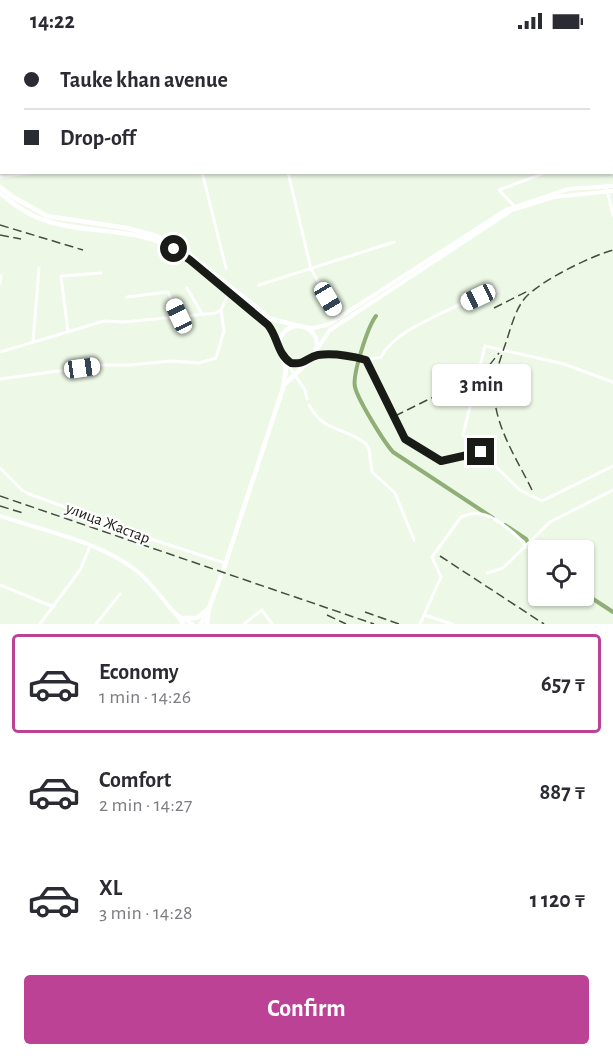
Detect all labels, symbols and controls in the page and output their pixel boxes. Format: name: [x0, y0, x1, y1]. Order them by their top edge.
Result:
text: 14:22: [30, 10, 75, 32]
text: Tauke khan avenue: [60, 69, 228, 91]
text: Drop-off: [60, 127, 136, 149]
route start: [160, 235, 187, 262]
car: [311, 279, 345, 319]
car: [458, 281, 498, 313]
car: [163, 296, 195, 336]
car: [63, 357, 101, 379]
callout: 3 min: [432, 365, 530, 407]
text: 3 min: [460, 375, 503, 395]
route end: [467, 438, 494, 465]
street label: улица Жастар: [62, 499, 152, 547]
map controls: [528, 540, 594, 606]
button: locate: [528, 540, 594, 606]
icon: car: [27, 657, 81, 711]
text: Economy: [99, 661, 179, 683]
text: 657 ₸: [541, 673, 586, 695]
text: 1 min · 14:26: [99, 687, 191, 707]
icon: car: [27, 765, 81, 819]
text: Comfort: [99, 769, 171, 791]
text: 887 ₸: [540, 781, 586, 803]
text: 2 min · 14:27: [99, 795, 192, 815]
icon: car: [27, 873, 81, 927]
text: XL: [99, 877, 122, 899]
text: 1 120 ₸: [530, 889, 586, 911]
text: 3 min · 14:28: [99, 903, 193, 923]
button: Confirm: [24, 975, 589, 1044]

